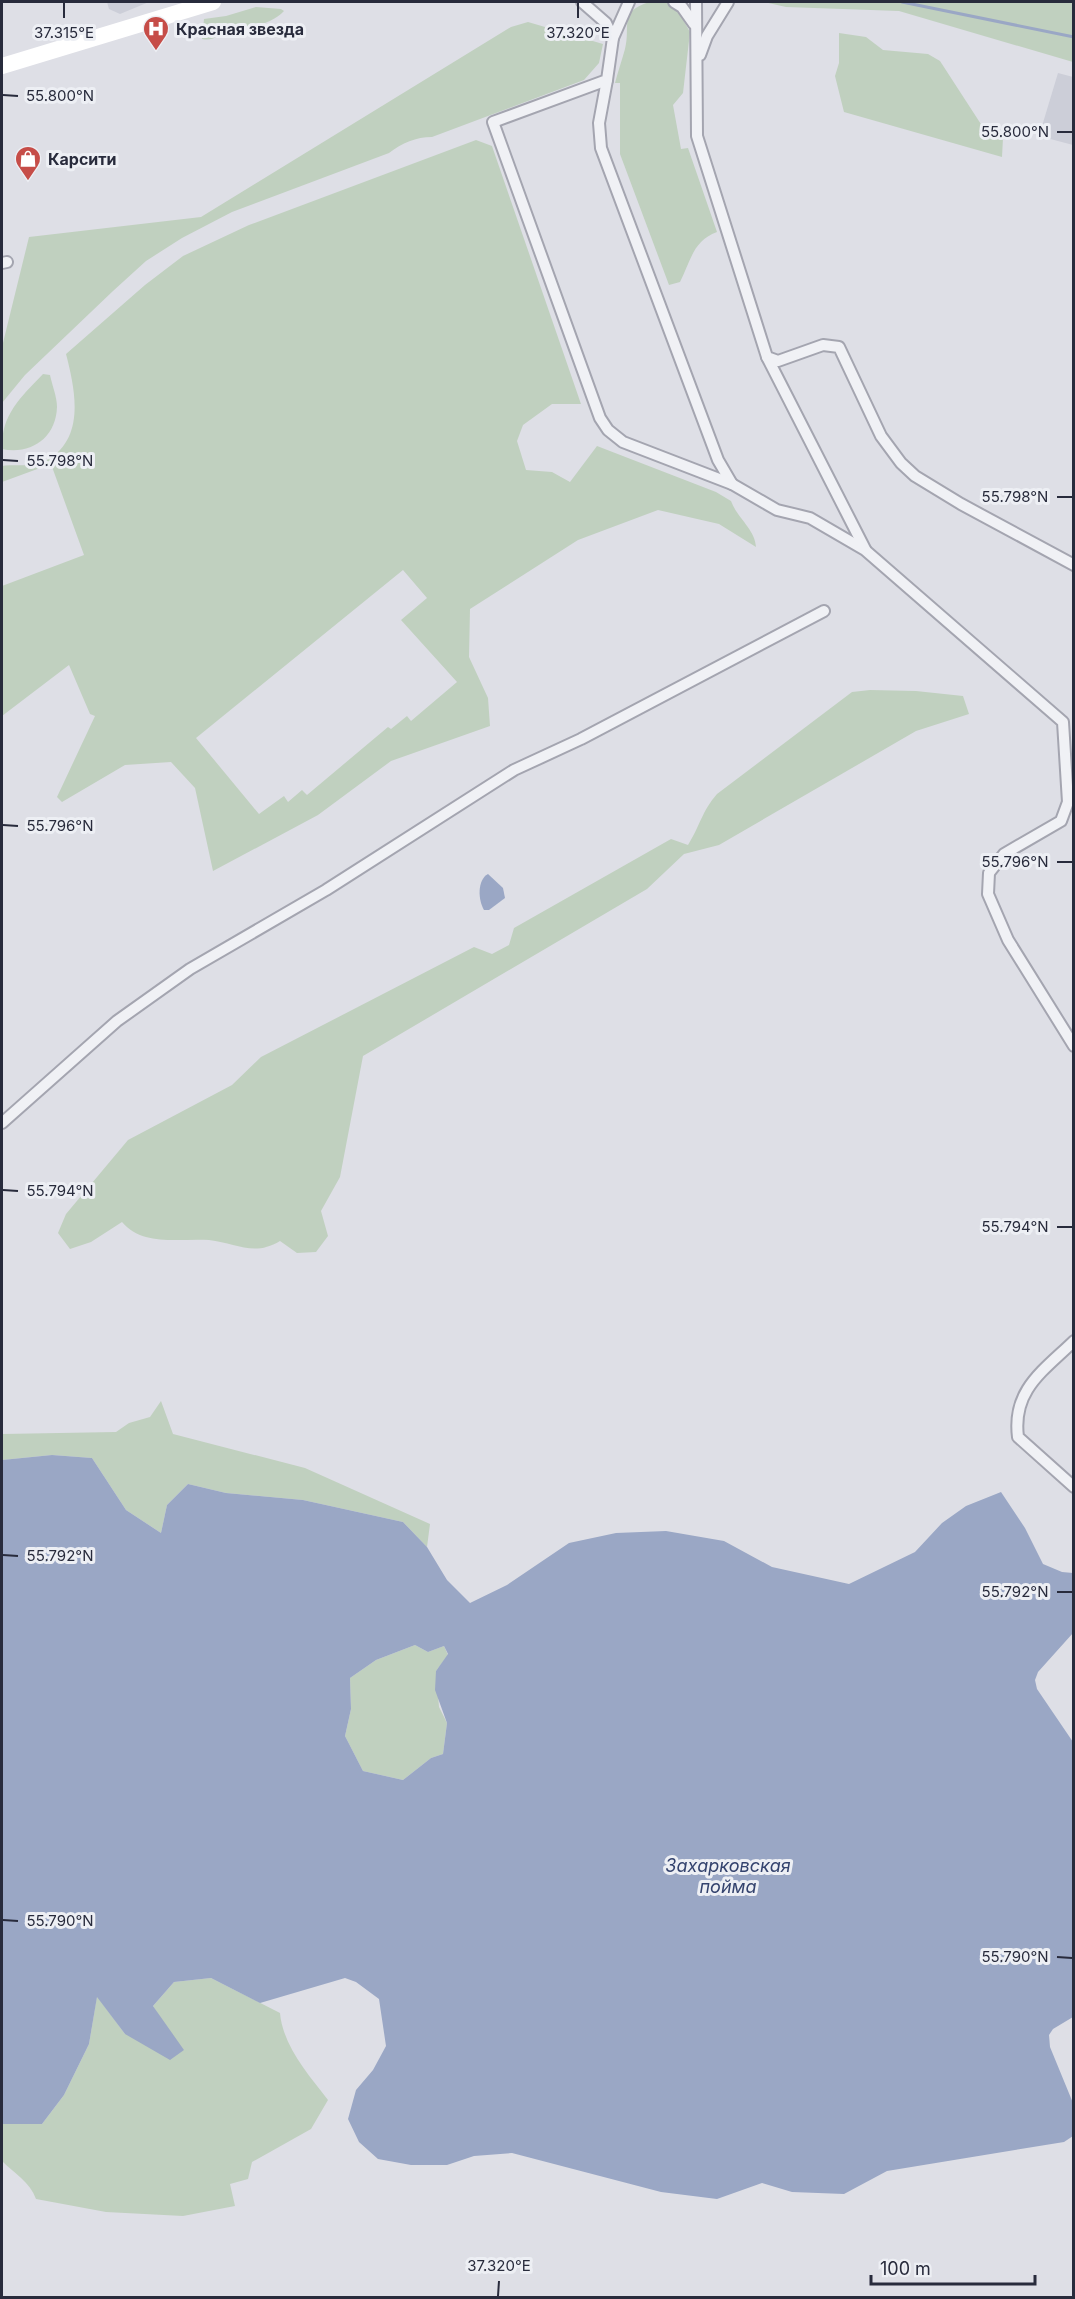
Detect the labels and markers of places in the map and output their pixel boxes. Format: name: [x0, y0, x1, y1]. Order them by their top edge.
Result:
hospital icon: Красная звезда: [141, 14, 171, 52]
place label: Красная звезда: [176, 19, 304, 39]
shop icon: Карсити: [13, 144, 43, 182]
place label: Карсити: [48, 149, 117, 169]

